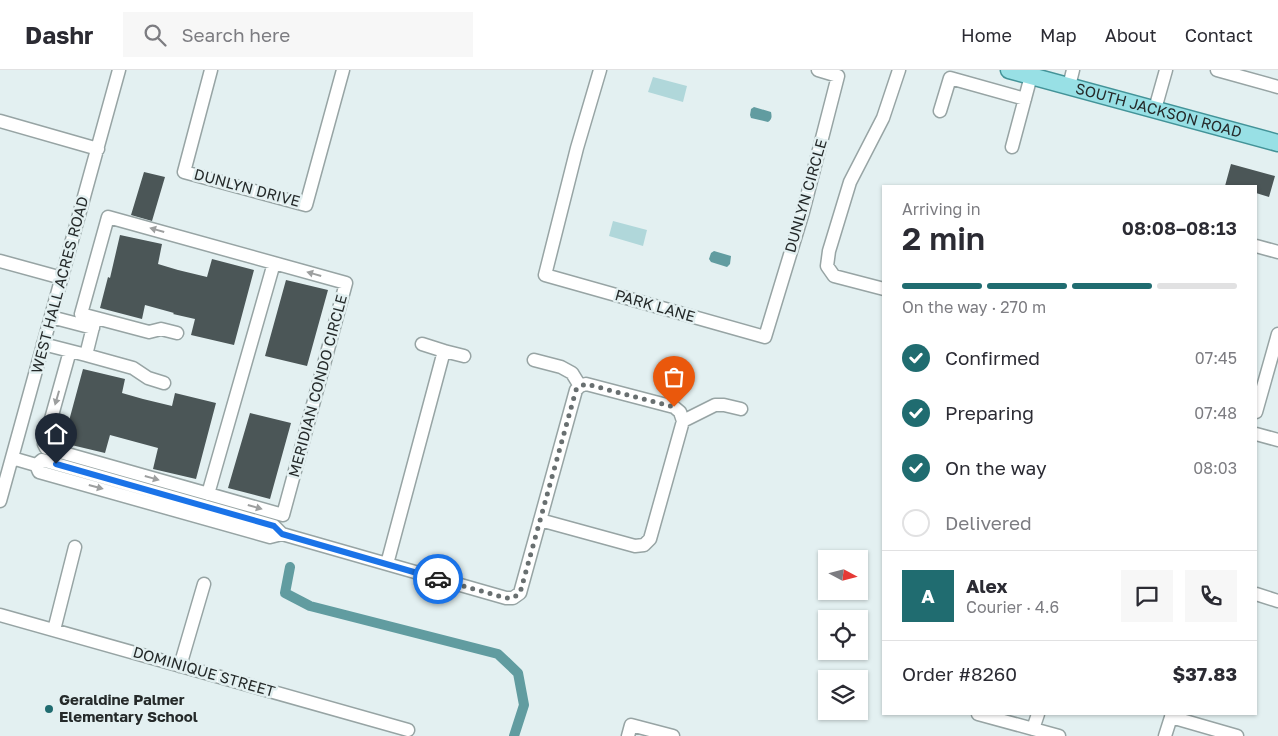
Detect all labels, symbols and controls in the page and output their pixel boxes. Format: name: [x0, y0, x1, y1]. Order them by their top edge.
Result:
search box: [123, 12, 473, 57]
text: Dashr: [25, 20, 93, 49]
icon: search: [141, 21, 169, 49]
text: Search here: [181, 23, 290, 46]
text: Home: [961, 24, 1012, 46]
text: Map: [1040, 24, 1077, 46]
text: About: [1105, 24, 1157, 46]
text: Contact: [1185, 24, 1253, 46]
street label: SOUTH JACKSON ROAD: [1074, 78, 1244, 141]
street label: DUNLYN CIRCLE: [780, 137, 830, 255]
street label: DUNLYN DRIVE: [192, 164, 302, 210]
street label: WEST HALL ACRES ROAD: [27, 194, 91, 375]
text: Arriving in: [902, 199, 981, 219]
text: 08:08–08:13: [1122, 216, 1237, 239]
text: 2 min: [902, 219, 985, 257]
one-way arrow: [149, 226, 164, 234]
one-way arrow: [306, 269, 321, 277]
street label: PARK LANE: [613, 285, 697, 325]
street label: MERIDIAN CONDO CIRCLE: [284, 292, 350, 479]
text: On the way · 270 m: [902, 297, 1046, 317]
icon: check: [902, 344, 930, 372]
text: Confirmed: [945, 346, 1040, 369]
text: 07:45: [1195, 348, 1237, 368]
pin: [653, 356, 695, 407]
icon: bag: [660, 363, 688, 391]
one-way arrow: [52, 391, 60, 406]
icon: check: [902, 399, 930, 427]
text: Preparing: [945, 401, 1034, 424]
text: 07:48: [1194, 403, 1237, 423]
pin: [35, 413, 77, 464]
icon: home: [42, 420, 70, 448]
icon: check: [902, 454, 930, 482]
text: On the way: [945, 456, 1047, 479]
text: 08:03: [1193, 458, 1237, 478]
one-way arrow: [144, 474, 160, 482]
one-way arrow: [88, 484, 103, 492]
one-way arrow: [248, 503, 263, 511]
text: Delivered: [945, 511, 1032, 534]
north arrow: [818, 550, 868, 600]
map controls: [818, 550, 868, 720]
courier: [413, 554, 463, 604]
icon: car: [424, 565, 452, 593]
button: chat: [1121, 570, 1173, 622]
button: phone: [1185, 570, 1237, 622]
text: Alex: [966, 574, 1007, 597]
text: A: [921, 584, 935, 607]
text: Courier · 4.6: [966, 597, 1059, 617]
button: locate: [818, 610, 868, 660]
street label: DOMINIQUE STREET: [131, 642, 277, 700]
text: Order #8260: [902, 662, 1017, 685]
text: $37.83: [1172, 662, 1237, 685]
button: layers: [818, 670, 868, 720]
place label: Geraldine Palmer Elementary School: [59, 690, 198, 725]
marker: Geraldine Palmer Elementary School: [43, 703, 55, 715]

